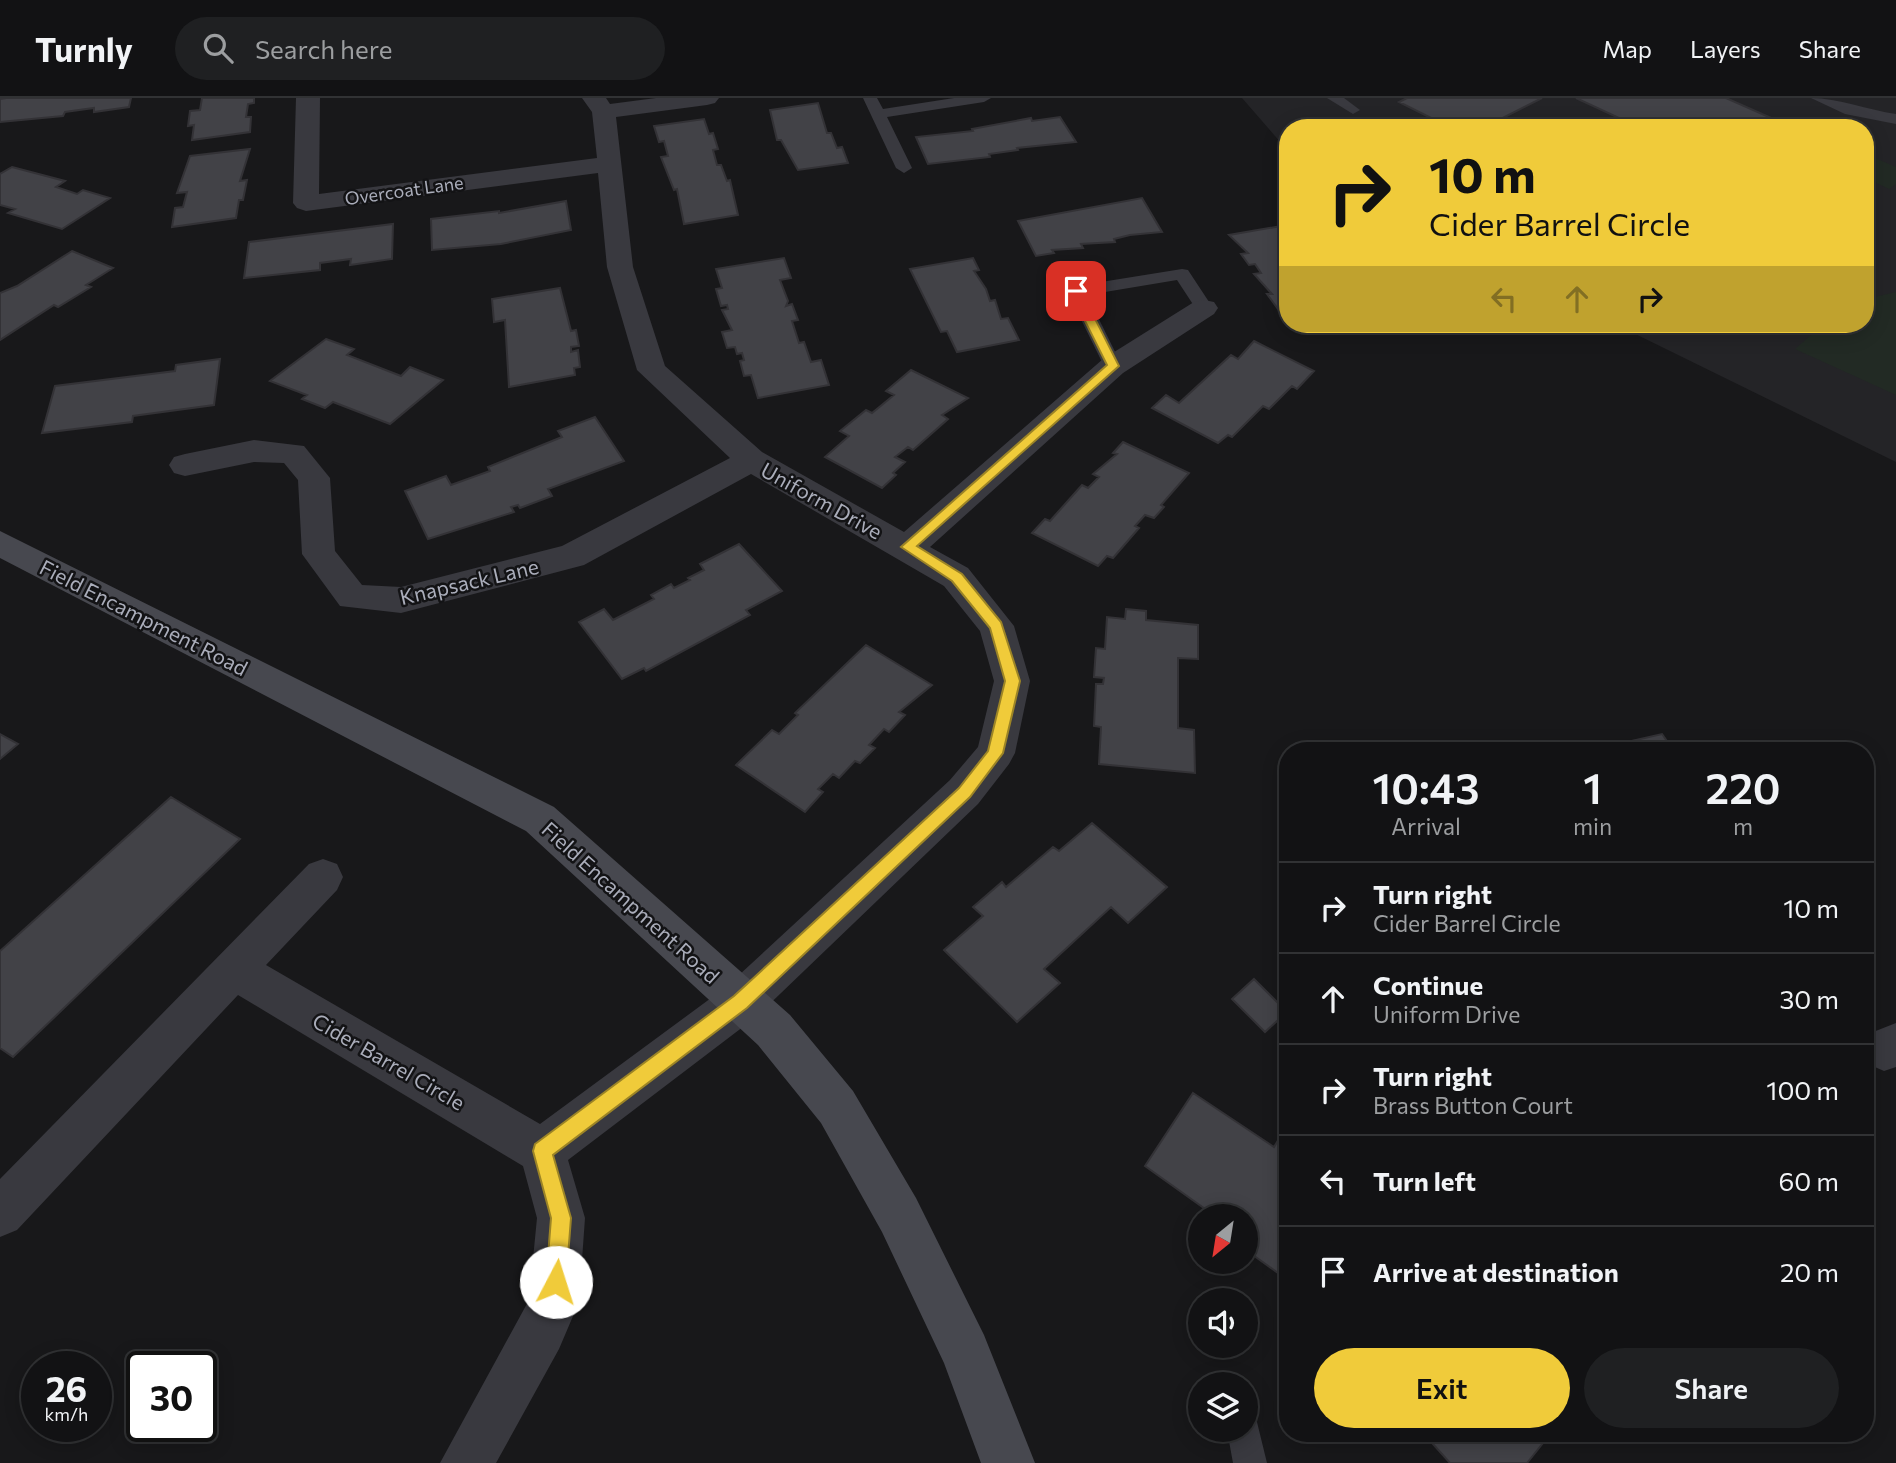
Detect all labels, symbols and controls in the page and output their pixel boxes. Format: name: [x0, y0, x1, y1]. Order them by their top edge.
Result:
search box: [175, 17, 665, 80]
text: Turnly: [35, 28, 133, 69]
icon: search: [199, 29, 237, 67]
text: Search here: [255, 33, 392, 64]
text: Map: [1603, 34, 1652, 63]
text: Layers: [1690, 34, 1761, 63]
text: Share: [1799, 34, 1861, 63]
text: 10 m: [1429, 143, 1536, 203]
icon: right: [1314, 147, 1405, 238]
street label: Overcoat Lane: [343, 171, 465, 209]
text: Cider Barrel Circle: [1429, 203, 1690, 243]
pin: [1046, 261, 1106, 321]
icon: arrive: [1057, 272, 1095, 310]
icon: left: [1485, 280, 1523, 318]
icon: ahead: [1558, 280, 1596, 318]
icon: right: [1631, 280, 1669, 318]
street label: Uniform Drive: [757, 456, 887, 544]
street label: Knapsack Lane: [397, 553, 541, 609]
street label: Field Encampment Road: [36, 554, 252, 680]
text: 10:43: [1372, 761, 1479, 813]
text: 1: [1583, 761, 1602, 813]
text: 220: [1706, 761, 1780, 813]
text: Arrival: [1391, 812, 1461, 840]
text: min: [1573, 812, 1612, 840]
text: m: [1733, 812, 1753, 840]
street label: Field Encampment Road: [537, 816, 725, 988]
text: Turn right: [1373, 878, 1492, 909]
icon: right: [1314, 889, 1352, 927]
text: 10 m: [1783, 892, 1839, 923]
text: Cider Barrel Circle: [1373, 909, 1561, 937]
text: Continue: [1373, 969, 1483, 1000]
icon: ahead: [1314, 980, 1352, 1018]
text: 30 m: [1780, 983, 1839, 1014]
text: Uniform Drive: [1373, 1000, 1520, 1028]
street label: Cider Barrel Circle: [309, 1007, 469, 1115]
text: Turn right: [1373, 1060, 1492, 1091]
icon: right: [1314, 1071, 1352, 1109]
text: 100 m: [1766, 1074, 1839, 1105]
text: Brass Button Court: [1373, 1091, 1573, 1119]
icon: left: [1314, 1162, 1352, 1200]
text: Turn left: [1373, 1165, 1476, 1196]
text: 60 m: [1779, 1165, 1839, 1196]
north arrow: [1188, 1204, 1258, 1274]
map controls: [1188, 1204, 1258, 1442]
position arrow: [519, 1245, 593, 1319]
icon: arrive: [1314, 1253, 1352, 1291]
text: Arrive at destination: [1373, 1256, 1619, 1287]
text: 20 m: [1780, 1256, 1839, 1287]
button: sound: [1188, 1288, 1258, 1358]
button: Exit: [1314, 1348, 1570, 1428]
button: Share: [1584, 1348, 1839, 1428]
speed limit sign: 30: [126, 1351, 217, 1442]
text: 26: [46, 1366, 87, 1409]
button: layers: [1188, 1372, 1258, 1442]
text: km/h: [45, 1403, 88, 1425]

